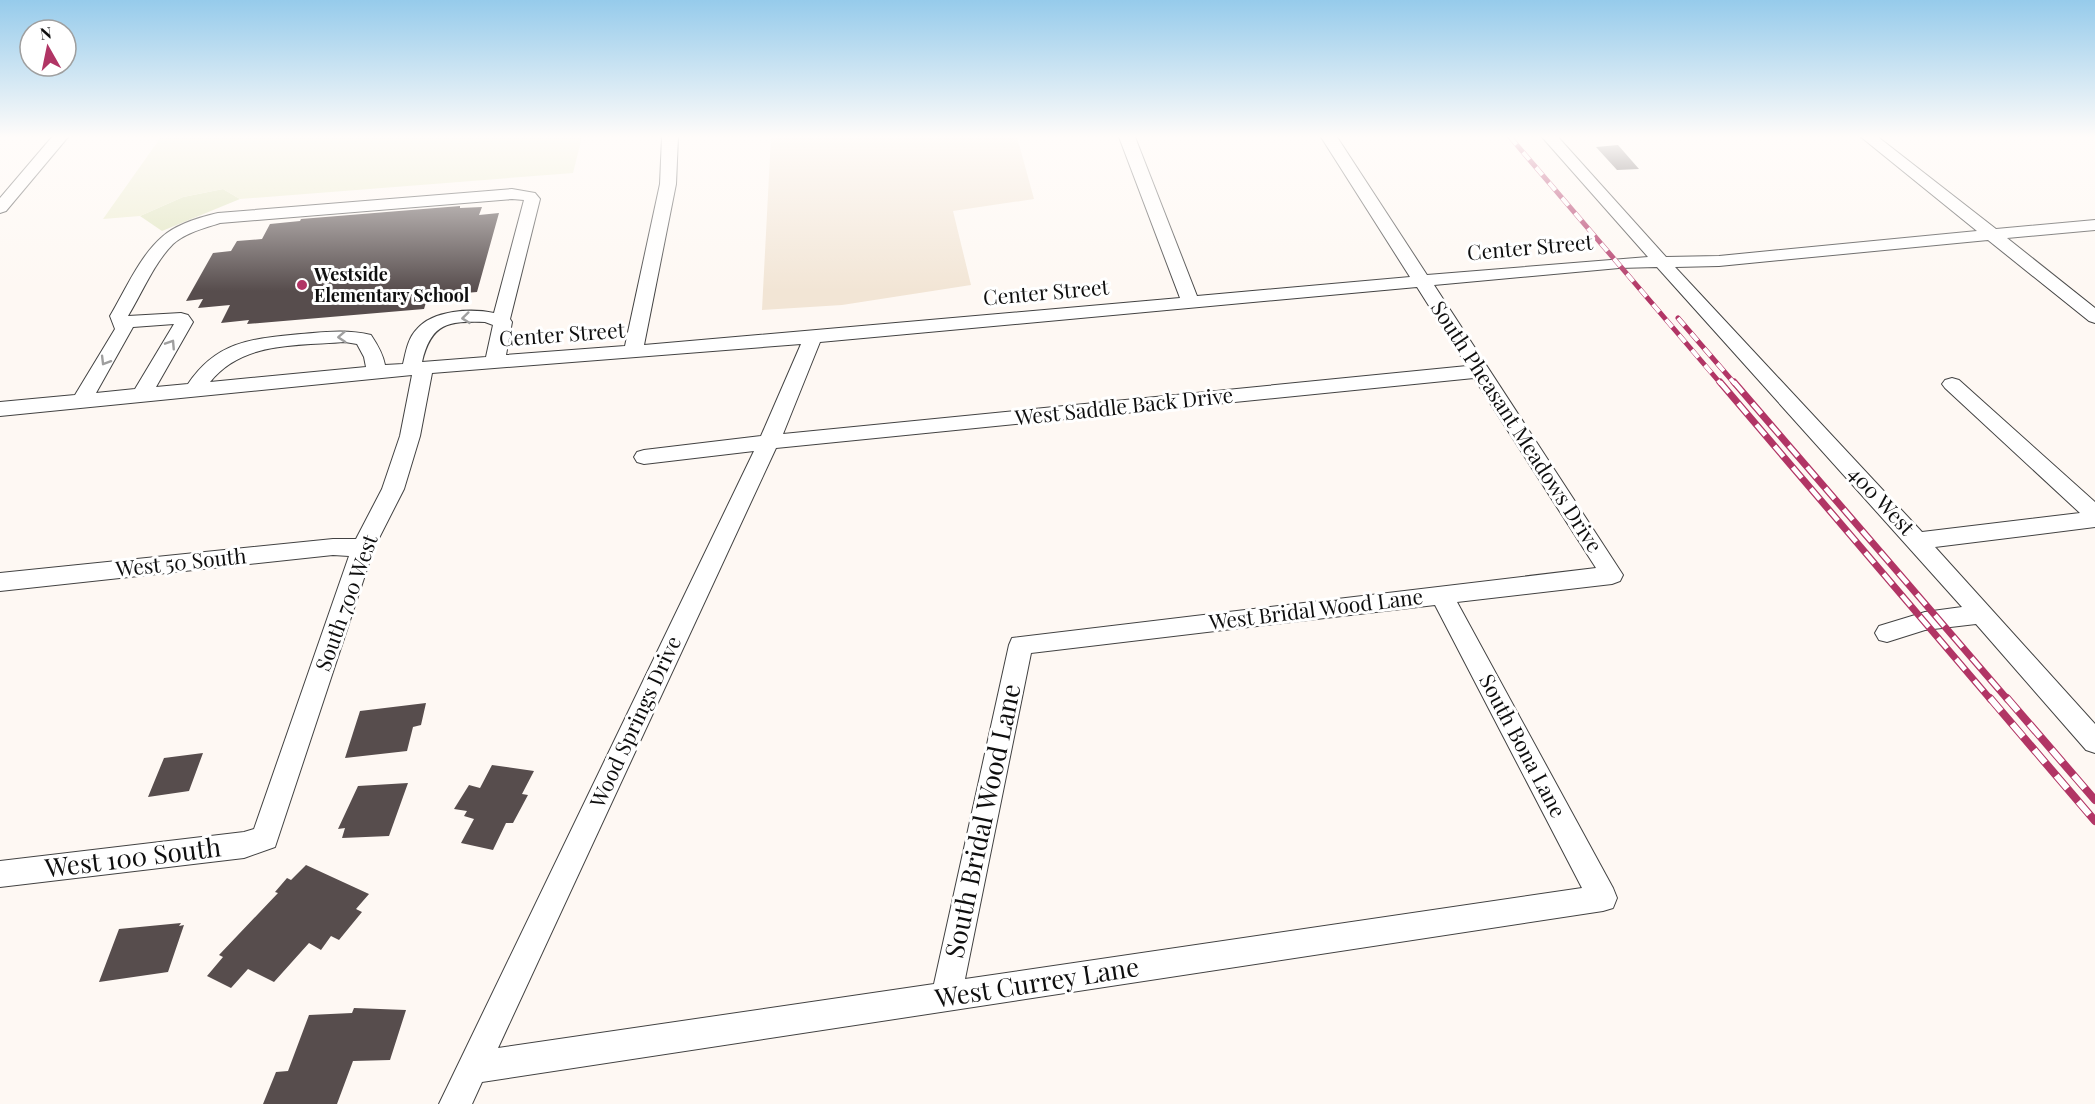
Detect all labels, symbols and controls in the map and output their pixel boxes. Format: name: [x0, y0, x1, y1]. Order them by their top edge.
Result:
north arrow: [18, 18, 78, 78]
text: N: [38, 21, 53, 44]
street label: Center Street: [1466, 227, 1594, 265]
place label: Westside Elementary School: [313, 262, 470, 307]
street label: Center Street: [982, 272, 1110, 310]
marker: Westside Elementary School: [295, 278, 309, 292]
street label: South Pheasant Meadows Drive: [1426, 295, 1610, 557]
one-way arrow: [461, 311, 470, 324]
street label: Center Street: [498, 315, 626, 351]
one-way arrow: [338, 330, 347, 343]
one-way arrow: [164, 340, 176, 350]
one-way arrow: [101, 355, 113, 365]
street label: West Saddle Back Drive: [1012, 380, 1234, 431]
street label: 400 West: [1843, 459, 1922, 541]
street label: South 700 West: [307, 530, 383, 674]
street label: West 50 South: [113, 540, 248, 582]
street label: West Bridal Wood Lane: [1206, 581, 1424, 635]
street label: Wood Springs Drive: [582, 631, 686, 812]
street label: South Bona Lane: [1474, 668, 1573, 822]
street label: South Bridal Wood Lane: [935, 680, 1028, 961]
street label: West 100 South: [42, 828, 223, 885]
street label: West Currey Lane: [931, 948, 1141, 1015]

